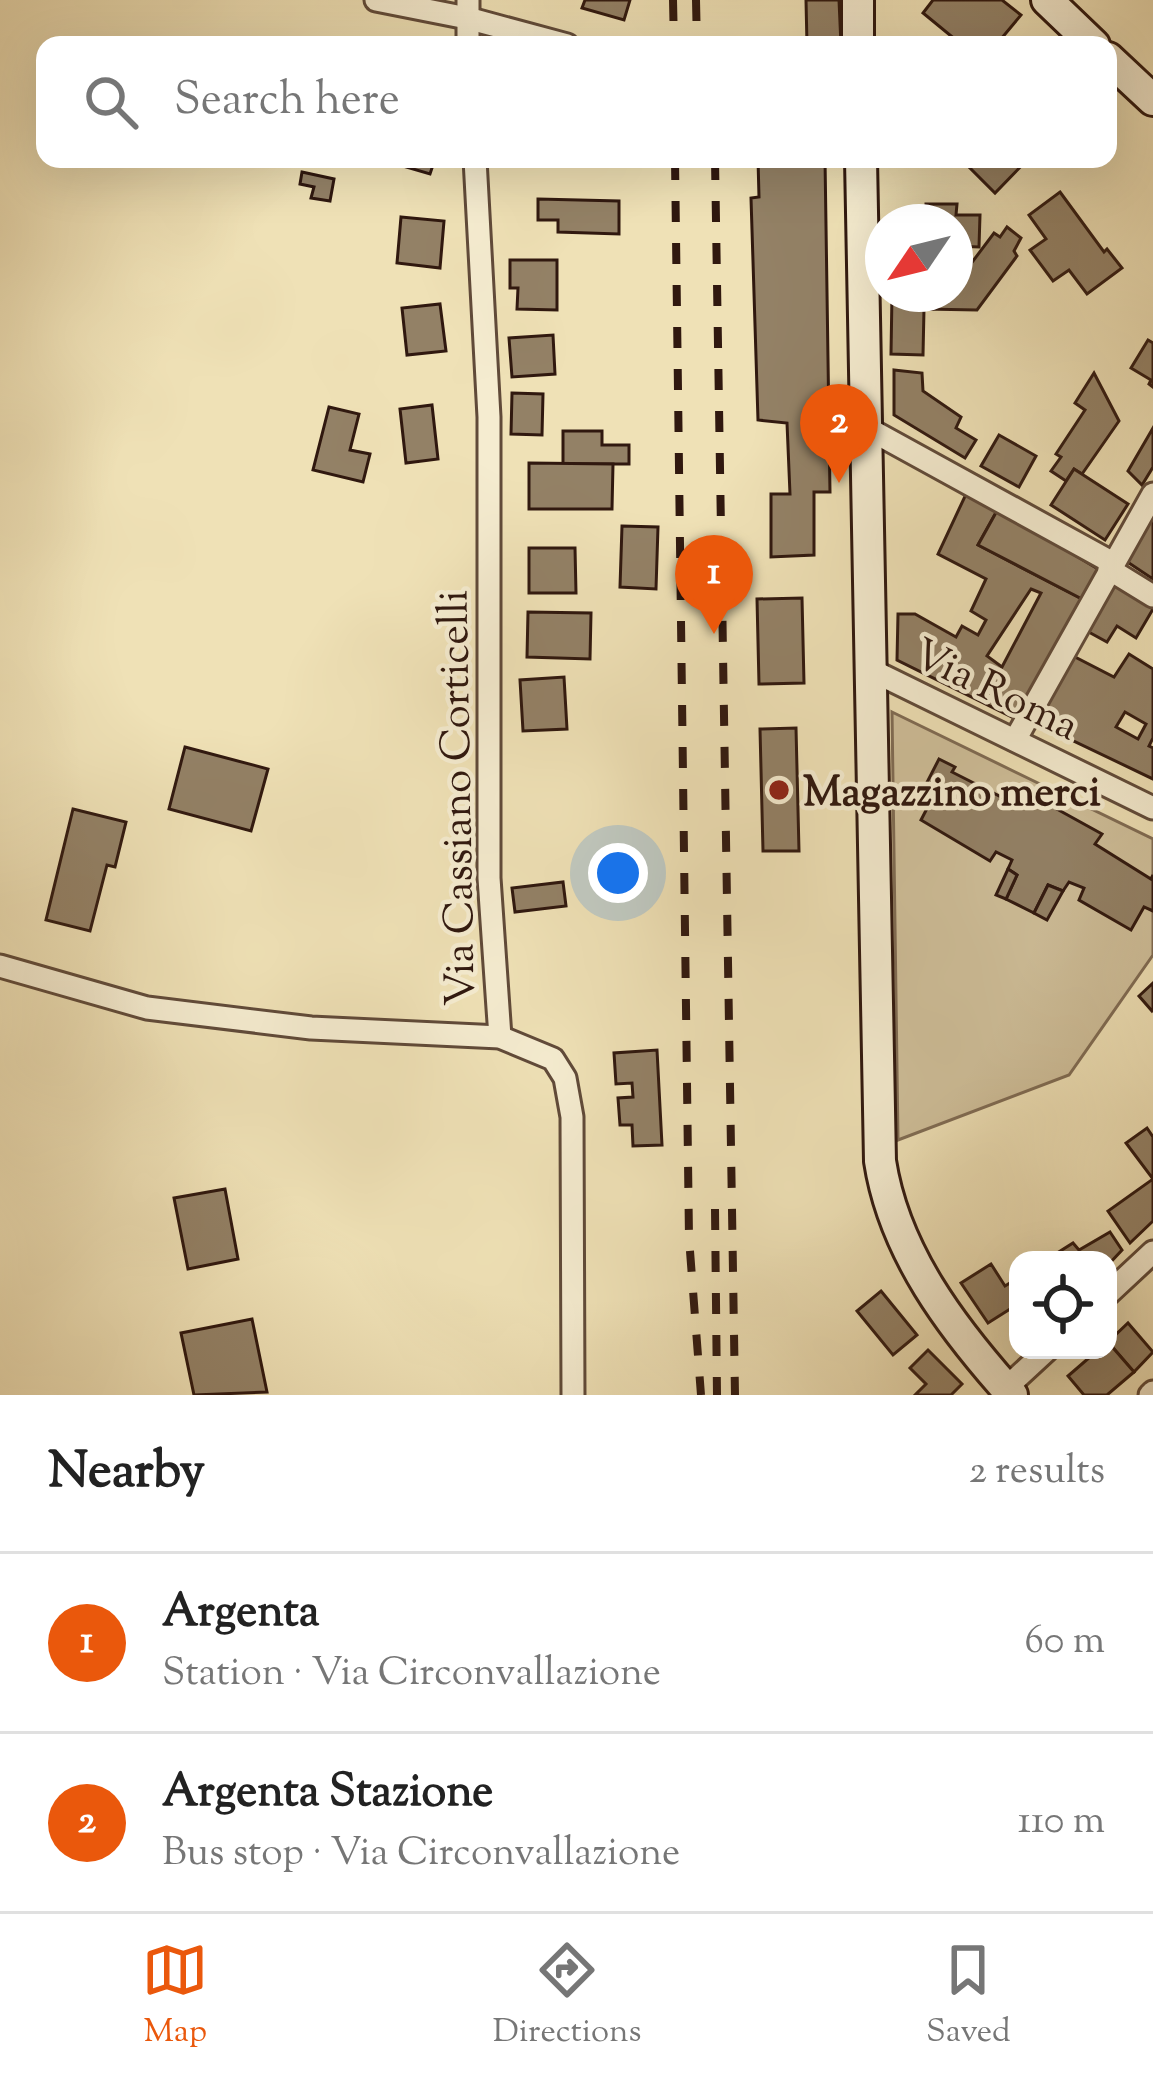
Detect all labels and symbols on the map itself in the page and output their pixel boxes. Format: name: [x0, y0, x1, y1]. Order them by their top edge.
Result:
north arrow: [865, 204, 973, 312]
pin: 2: [800, 384, 878, 483]
pin: 1: [675, 535, 753, 634]
street label: Via Cassiano Corticelli: [426, 589, 494, 1006]
street label: Via Roma: [902, 627, 1088, 758]
place label: Magazzino merci: [803, 765, 1101, 825]
marker: Magazzino merci: [766, 777, 792, 803]
your location: [588, 843, 648, 903]

